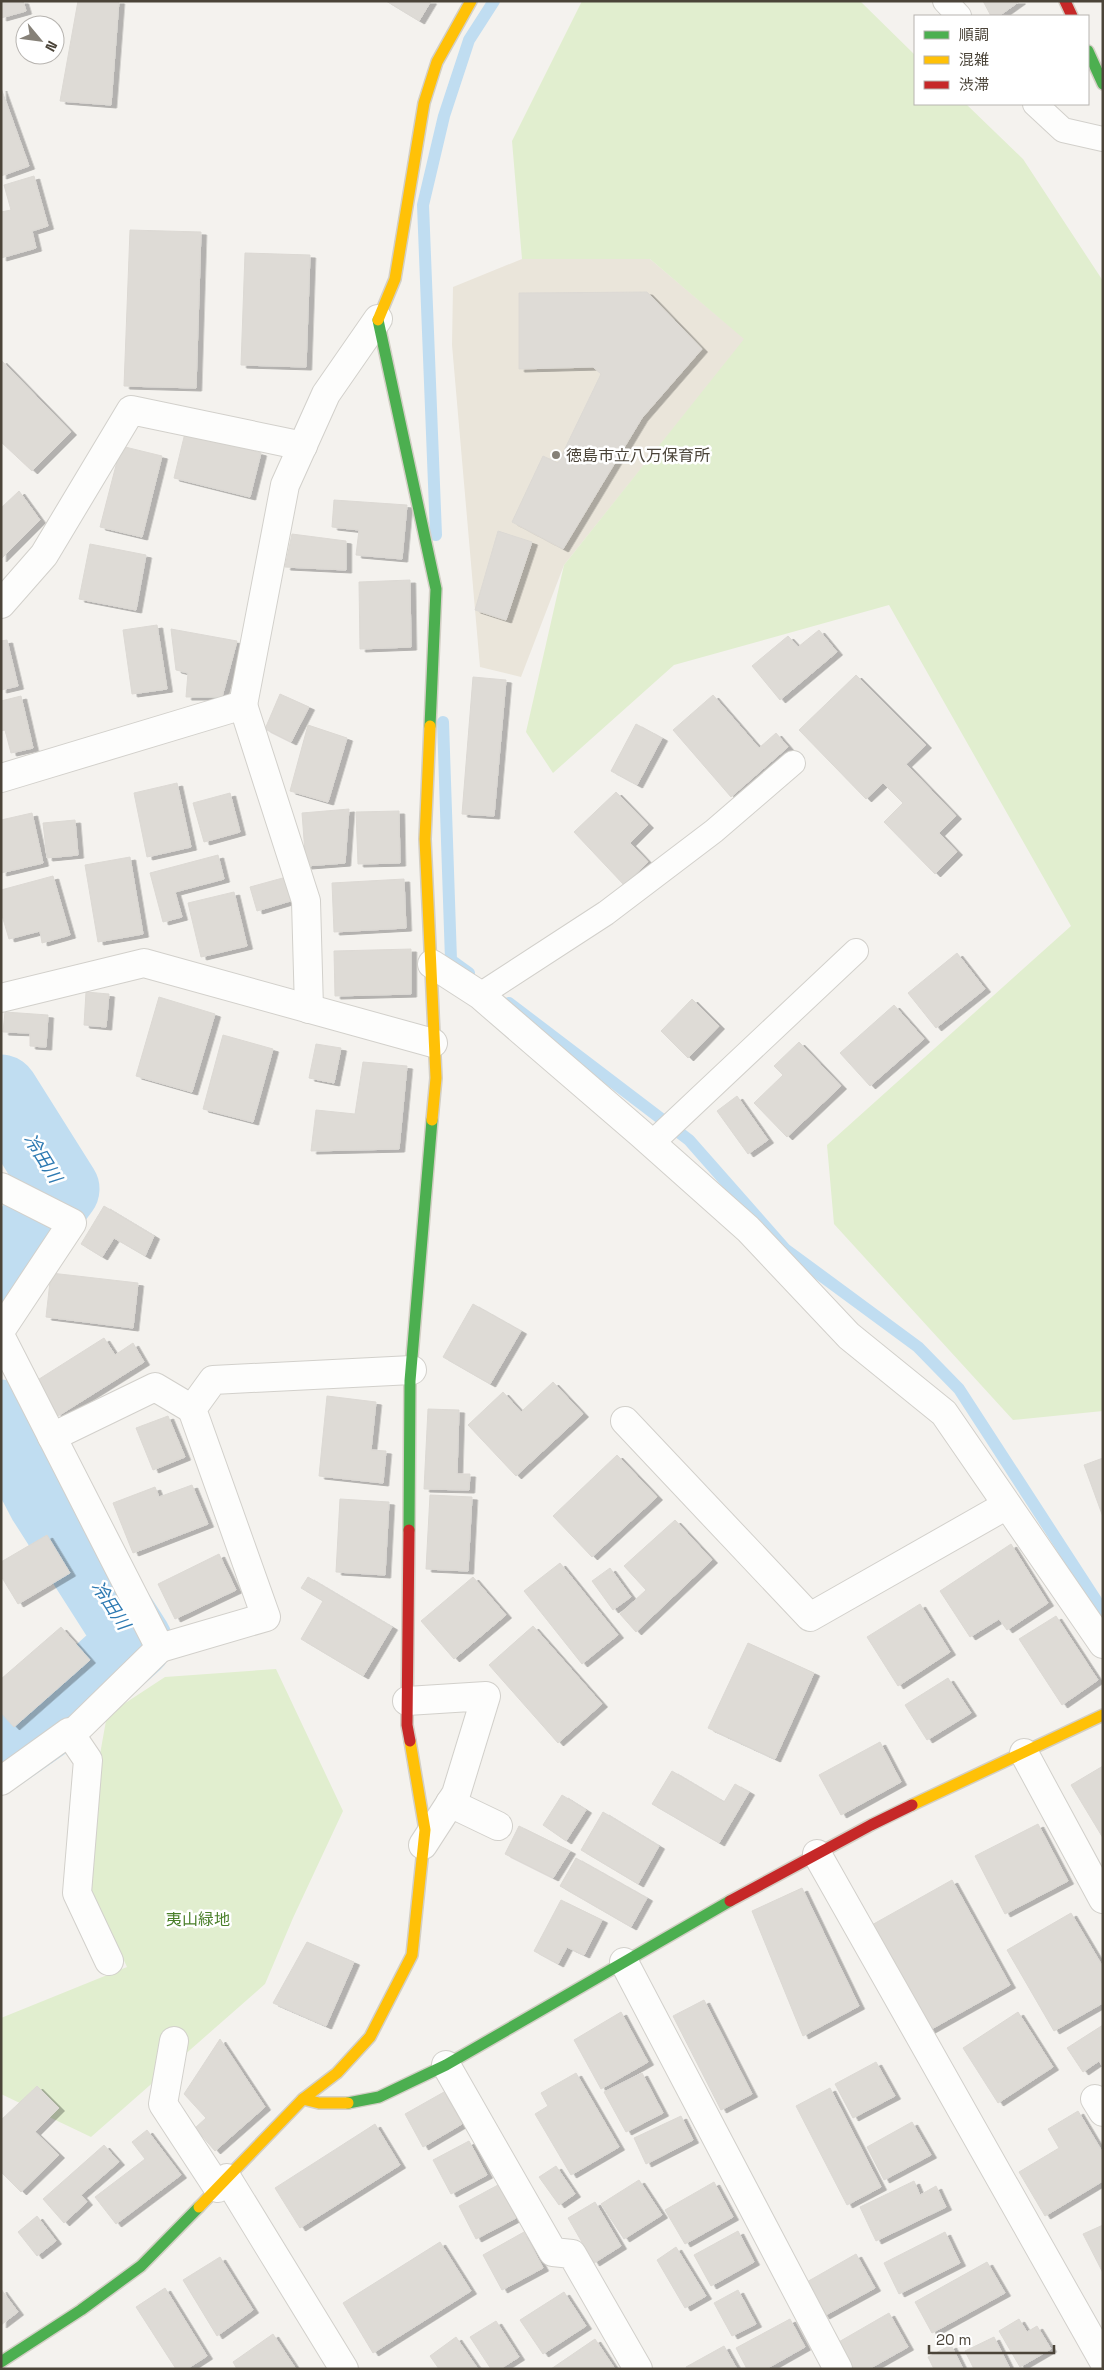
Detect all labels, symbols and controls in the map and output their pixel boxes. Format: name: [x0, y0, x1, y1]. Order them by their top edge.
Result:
north arrow: [15, 15, 65, 65]
legend: [914, 15, 1089, 105]
text: 順調: [959, 25, 989, 44]
text: N: [41, 38, 62, 55]
text: 混雑: [959, 50, 989, 69]
text: 渋滞: [959, 75, 989, 94]
place label: 徳島市立八万保育所: [566, 445, 710, 466]
marker: 徳島市立八万保育所: [550, 449, 562, 461]
water label: 冷田川: [19, 1129, 68, 1189]
water label: 冷田川: [87, 1576, 136, 1636]
park label: 夷山緑地: [166, 1909, 230, 1930]
scale bar: [929, 2322, 1054, 2354]
text: 20 m: [936, 2330, 971, 2349]

